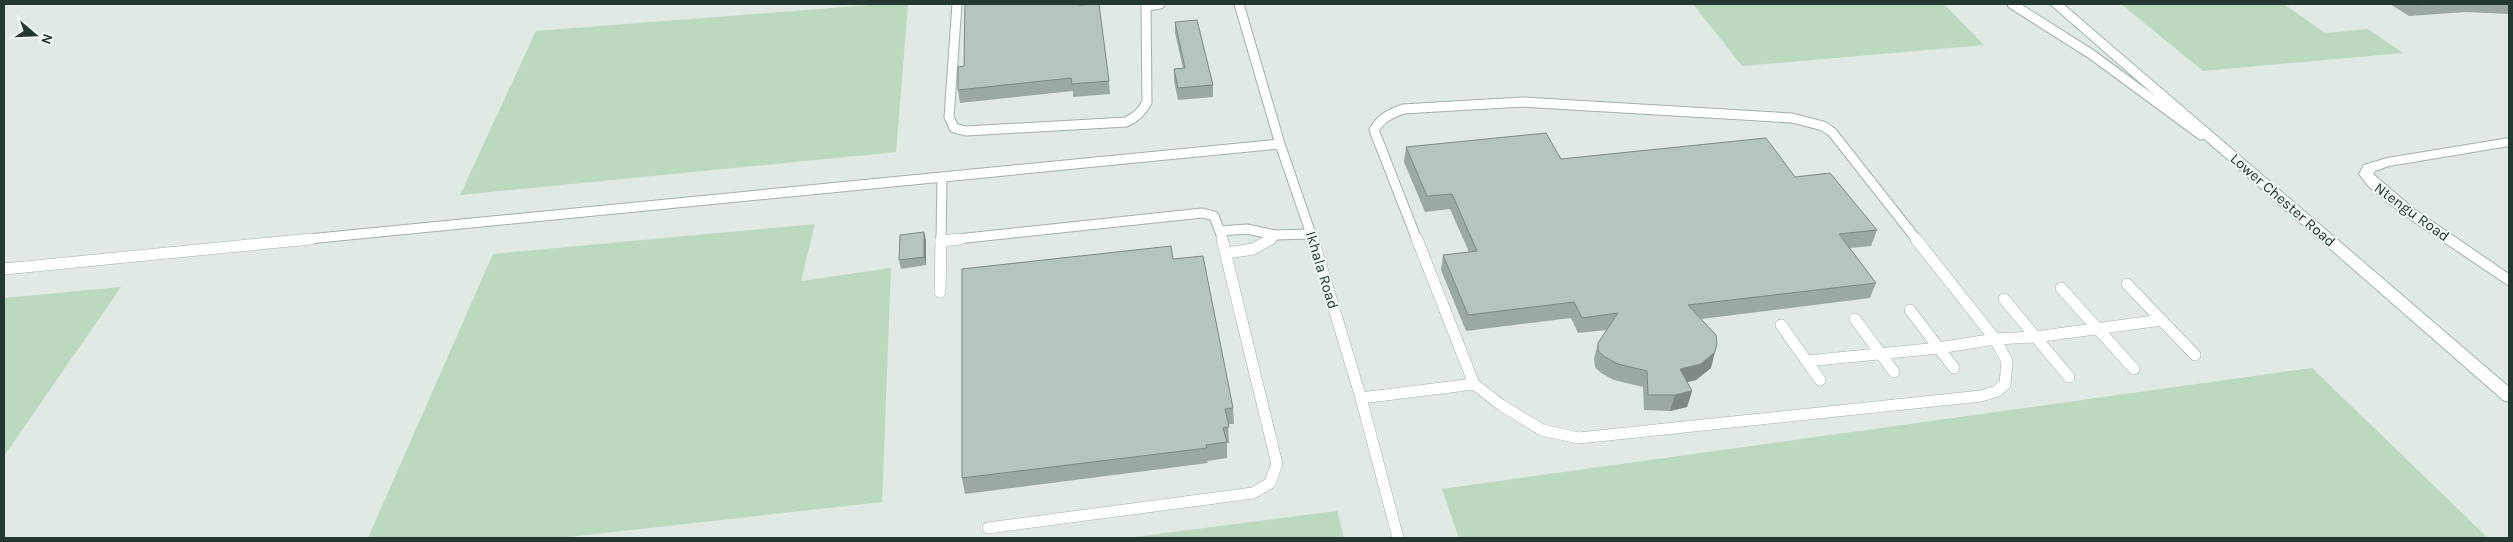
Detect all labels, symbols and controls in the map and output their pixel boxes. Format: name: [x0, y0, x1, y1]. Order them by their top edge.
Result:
north arrow: [10, 10, 60, 60]
text: N: [37, 32, 56, 47]
street label: Lower Chester Road: [2227, 149, 2339, 251]
street label: Ntengu Road: [2371, 179, 2453, 245]
street label: Ikhala Road: [1302, 229, 1342, 311]

